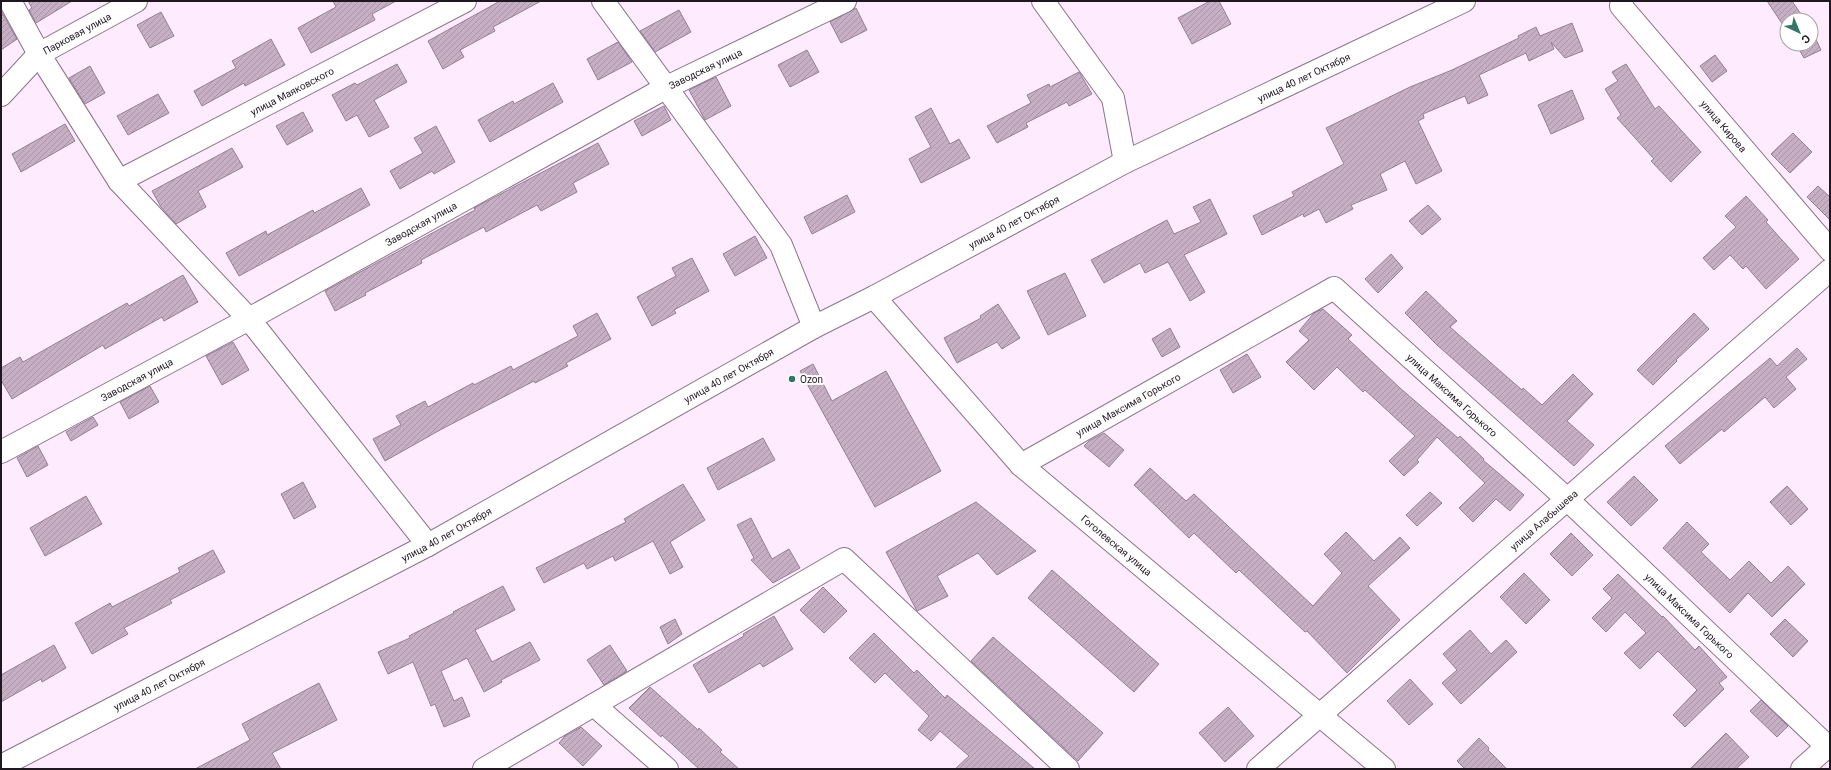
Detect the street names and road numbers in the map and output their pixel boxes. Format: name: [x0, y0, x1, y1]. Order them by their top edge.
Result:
street label: Парковая улица: [41, 10, 113, 56]
street label: Заводская улица: [667, 46, 744, 91]
street label: улица 40 лет Октября: [1256, 50, 1352, 104]
street label: улица Маяковского: [248, 65, 336, 117]
street label: улица Кирова: [1699, 98, 1749, 154]
street label: улица 40 лет Октября: [967, 193, 1061, 251]
street label: Заводская улица: [383, 199, 459, 248]
street label: улица 40 лет Октября: [682, 346, 775, 405]
street label: улица Максима Горького: [1405, 351, 1500, 439]
street label: Заводская улица: [99, 355, 175, 403]
street label: улица Максима Горького: [1074, 370, 1182, 438]
street label: улица Алабышева: [1508, 488, 1580, 552]
street label: улица 40 лет Октября: [399, 505, 493, 563]
street label: Гоголевская улица: [1079, 512, 1154, 578]
street label: улица Максима Горького: [1643, 571, 1736, 660]
street label: улица 40 лет Октября: [112, 656, 207, 712]

